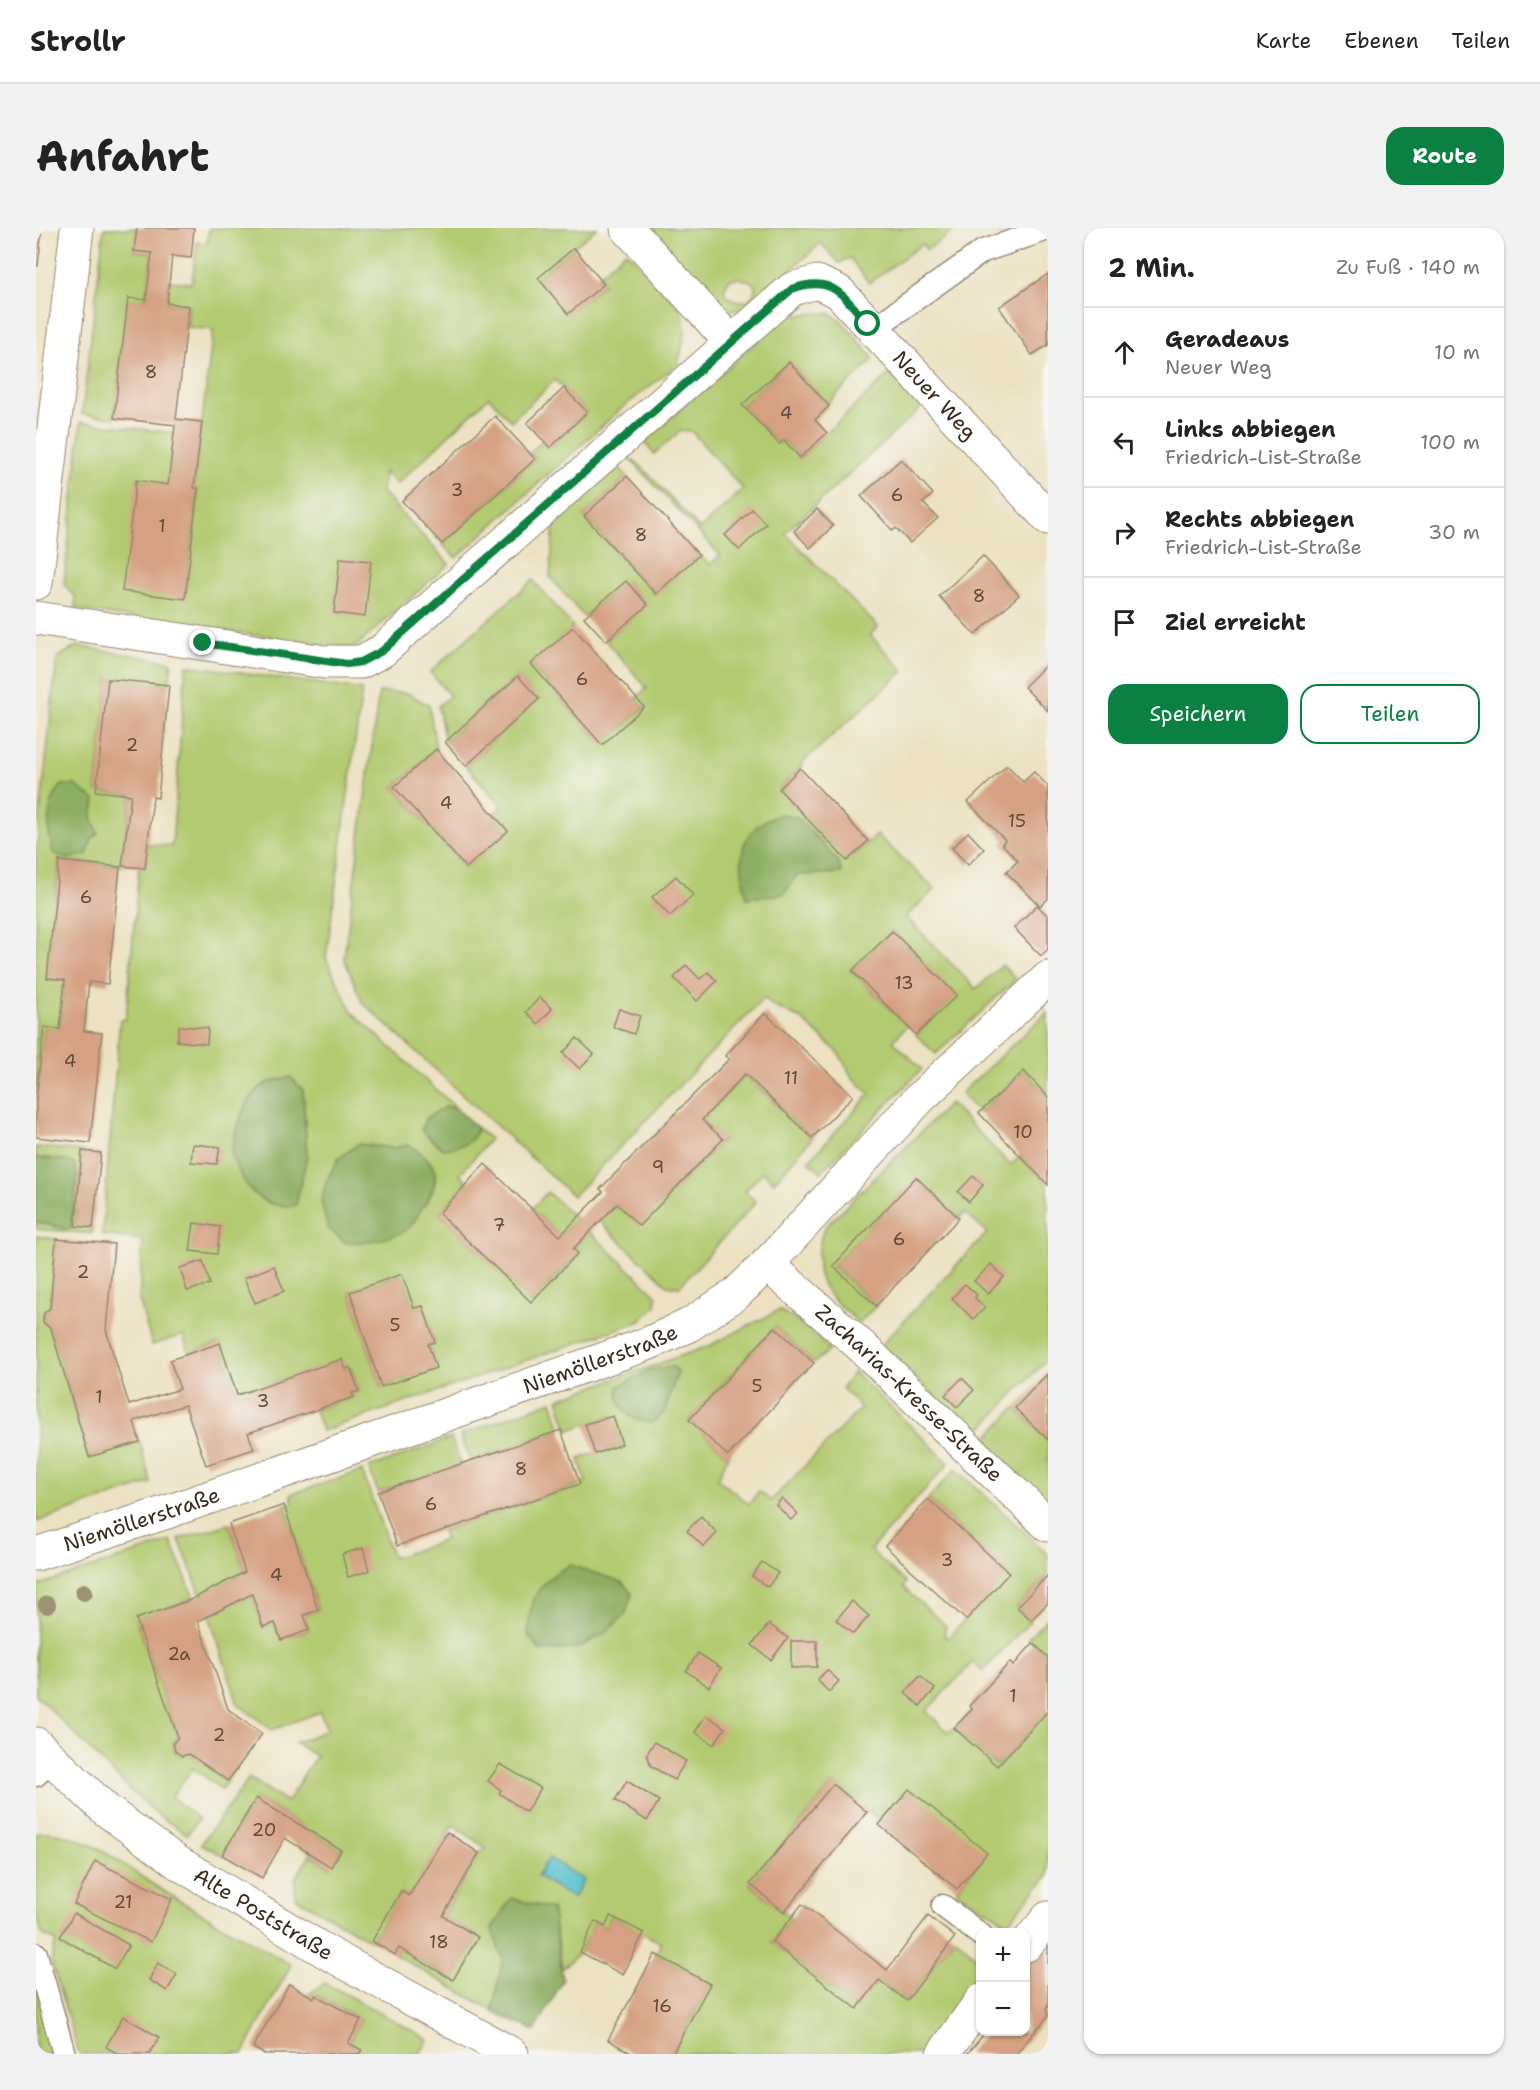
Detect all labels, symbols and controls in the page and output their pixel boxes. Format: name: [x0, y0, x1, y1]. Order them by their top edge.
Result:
text: Strollr: [30, 22, 126, 60]
text: Karte: [1256, 27, 1311, 55]
text: Ebenen: [1344, 27, 1419, 55]
text: Teilen: [1452, 27, 1510, 55]
button: Route: [1386, 127, 1504, 185]
text: Anfahrt: [36, 128, 209, 184]
text: 2 Min.: [1108, 250, 1195, 285]
text: Zu Fuß · 140 m: [1336, 254, 1480, 280]
route start: [854, 310, 880, 336]
text: Geradeaus: [1165, 325, 1289, 354]
icon: ahead: [1108, 336, 1141, 369]
text: 10 m: [1434, 339, 1480, 365]
street label: Neuer Weg: [886, 345, 983, 446]
text: Neuer Weg: [1165, 354, 1271, 380]
house number: 8: [145, 360, 157, 384]
house number: 4: [780, 401, 792, 425]
text: Links abbiegen: [1165, 415, 1336, 444]
icon: left: [1108, 426, 1141, 459]
text: 100 m: [1420, 429, 1480, 455]
text: Friedrich-List-Straße: [1165, 444, 1362, 470]
house number: 3: [451, 478, 463, 502]
house number: 6: [891, 483, 903, 507]
text: Rechts abbiegen: [1165, 505, 1354, 534]
house number: 1: [158, 514, 166, 538]
icon: right: [1108, 516, 1141, 549]
text: 30 m: [1428, 519, 1480, 545]
house number: 8: [635, 523, 647, 547]
text: Friedrich-List-Straße: [1165, 534, 1362, 560]
house number: 8: [973, 584, 985, 608]
icon: arrive: [1108, 606, 1141, 639]
text: Ziel erreicht: [1165, 608, 1306, 637]
route end: [189, 629, 215, 655]
house number: 6: [576, 667, 588, 691]
button: Speichern: [1108, 684, 1288, 744]
button: Teilen: [1300, 684, 1480, 744]
house number: 2: [126, 733, 138, 757]
house number: 4: [440, 791, 452, 815]
house number: 15: [1008, 809, 1026, 833]
house number: 6: [80, 885, 92, 909]
house number: 13: [894, 971, 914, 995]
house number: 4: [64, 1049, 76, 1073]
house number: 11: [784, 1066, 798, 1090]
house number: 10: [1013, 1120, 1033, 1144]
house number: 9: [652, 1155, 664, 1179]
house number: 7: [493, 1213, 505, 1237]
house number: 6: [893, 1227, 905, 1251]
house number: 2: [77, 1260, 89, 1284]
street label: Zacharias-Kresse-Straße: [809, 1298, 1009, 1488]
house number: 5: [389, 1313, 401, 1337]
street label: Niemöllerstraße: [519, 1318, 682, 1401]
house number: 5: [751, 1374, 763, 1398]
house number: 1: [95, 1385, 103, 1409]
house number: 3: [257, 1389, 269, 1413]
house number: 8: [515, 1457, 527, 1481]
street label: Niemöllerstraße: [60, 1481, 224, 1558]
house number: 6: [425, 1492, 437, 1516]
house number: 3: [941, 1548, 953, 1572]
house number: 4: [270, 1563, 282, 1587]
house number: 2a: [167, 1642, 191, 1666]
house number: 1: [1009, 1684, 1017, 1708]
house number: 2: [213, 1723, 225, 1747]
house number: 20: [252, 1818, 276, 1842]
street label: Alte Poststraße: [188, 1861, 338, 1967]
house number: 21: [113, 1890, 133, 1914]
map controls: [976, 1928, 1030, 2036]
button: +: [976, 1928, 1030, 1982]
house number: 18: [429, 1930, 449, 1954]
button: −: [976, 1982, 1030, 2036]
house number: 16: [652, 1994, 672, 2018]

